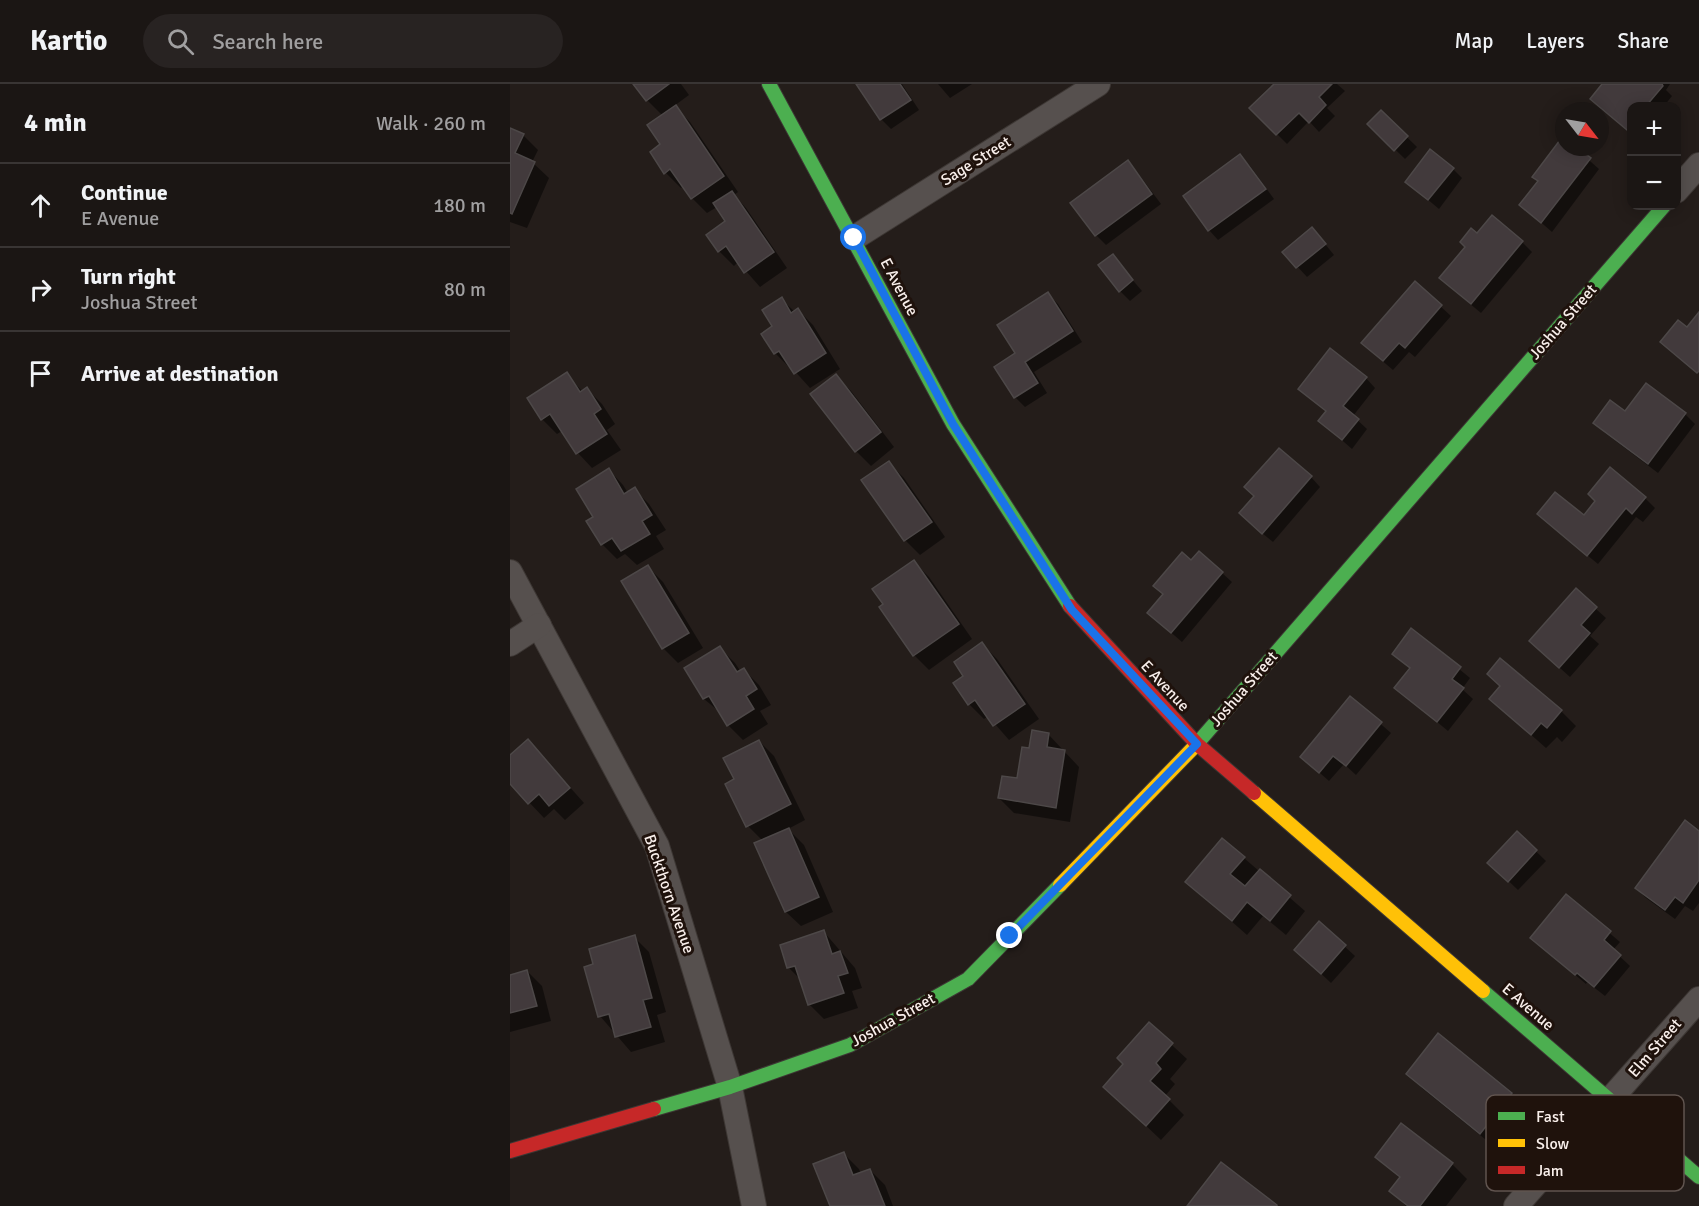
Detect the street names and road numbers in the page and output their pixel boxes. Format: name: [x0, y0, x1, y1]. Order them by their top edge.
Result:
street label: Sage Street: [937, 131, 1015, 190]
street label: E Avenue: [875, 255, 923, 319]
street label: Joshua Street: [1525, 280, 1601, 364]
street label: Joshua Street: [1206, 647, 1282, 731]
street label: E Avenue: [1136, 656, 1194, 716]
street label: Buckthorn Avenue: [639, 832, 699, 956]
street label: E Avenue: [1498, 979, 1558, 1035]
street label: Joshua Street: [847, 988, 939, 1051]
street label: Elm Street: [1624, 1014, 1686, 1082]

